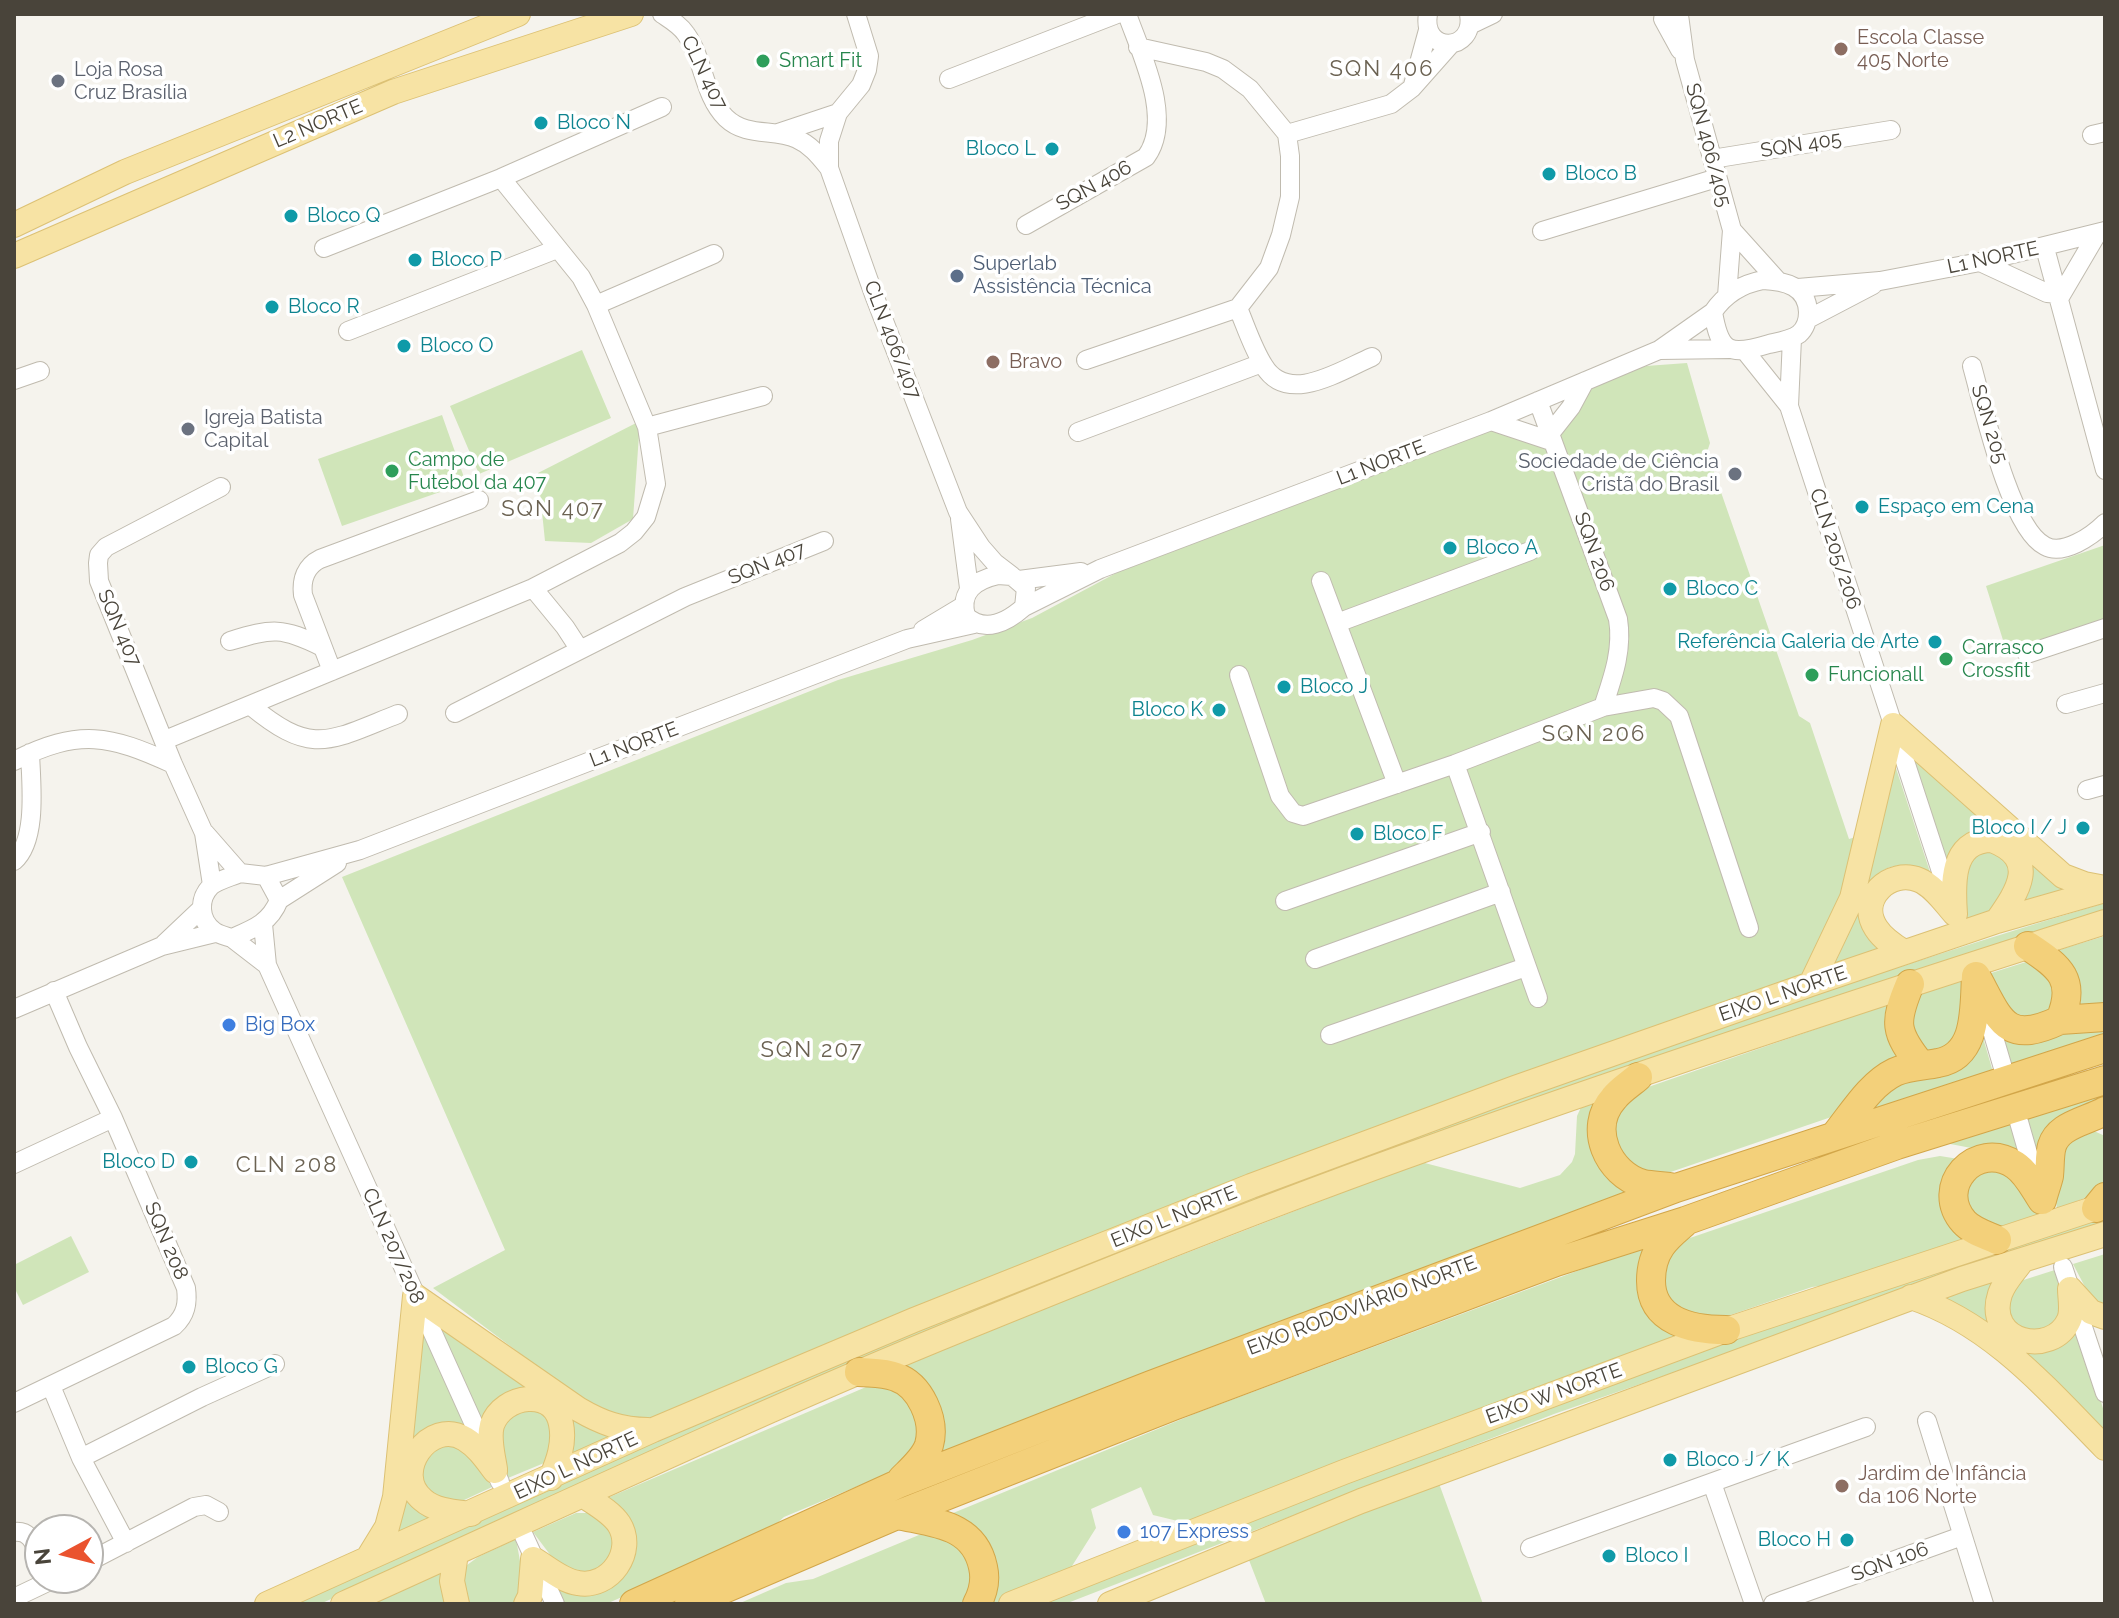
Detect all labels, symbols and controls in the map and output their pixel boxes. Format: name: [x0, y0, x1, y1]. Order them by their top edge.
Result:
place label: Escola Classe 405 Norte: [1857, 26, 1984, 73]
street label: CLN 407: [676, 32, 732, 114]
marker: Escola Classe 405 Norte: [1832, 40, 1850, 58]
place label: Smart Fit: [779, 49, 862, 73]
marker: Smart Fit: [754, 52, 772, 70]
district label: SQN 406: [1329, 56, 1435, 82]
place label: Loja Rosa Cruz Brasília: [74, 58, 187, 105]
marker: Loja Rosa Cruz Brasília: [49, 72, 67, 90]
street label: SQN 406/405: [1680, 80, 1736, 210]
street label: L2 NORTE: [270, 94, 366, 154]
place label: Bloco N: [557, 111, 631, 135]
marker: Bloco N: [532, 114, 550, 132]
street label: SQN 405: [1759, 127, 1843, 163]
place label: Bloco L: [966, 137, 1036, 161]
marker: Bloco L: [1043, 140, 1061, 158]
street label: SQN 406: [1052, 155, 1136, 217]
place label: Bloco B: [1565, 162, 1637, 186]
marker: Bloco B: [1540, 165, 1558, 183]
place label: Bloco Q: [307, 204, 381, 228]
marker: Bloco Q: [282, 207, 300, 225]
street label: L1 NORTE: [1945, 237, 2041, 279]
place label: Bloco P: [431, 248, 502, 272]
marker: Bloco P: [406, 251, 424, 269]
place label: Superlab Assistência Técnica: [973, 252, 1152, 299]
marker: Superlab Assistência Técnica: [948, 267, 966, 285]
street label: CLN 406/407: [858, 277, 926, 403]
place label: Bloco R: [288, 295, 360, 319]
marker: Bloco R: [263, 298, 281, 316]
place label: Bloco O: [420, 334, 494, 358]
marker: Bloco O: [395, 337, 413, 355]
place label: Bravo: [1009, 350, 1062, 374]
marker: Bravo: [984, 353, 1002, 371]
street label: SQN 205: [1966, 382, 2012, 466]
place label: Igreja Batista Capital: [204, 406, 323, 453]
marker: Igreja Batista Capital: [179, 420, 197, 438]
street label: L1 NORTE: [1333, 435, 1429, 491]
place label: Campo de Futebol da 407: [408, 448, 546, 495]
place label: Sociedade de Ciência Cristã do Brasil: [1518, 450, 1719, 497]
marker: Campo de Futebol da 407: [383, 462, 401, 480]
marker: Sociedade de Ciência Cristã do Brasil: [1726, 465, 1744, 483]
street label: CLN 205/206: [1804, 485, 1866, 613]
place label: Espaço em Cena: [1878, 495, 2034, 519]
district label: SQN 407: [501, 496, 605, 522]
marker: Espaço em Cena: [1853, 498, 1871, 516]
street label: SQN 206: [1569, 509, 1619, 595]
place label: Bloco A: [1466, 536, 1538, 560]
street label: SQN 407: [725, 538, 809, 590]
marker: Bloco A: [1441, 539, 1459, 557]
place label: Bloco C: [1686, 577, 1758, 601]
marker: Bloco C: [1661, 580, 1679, 598]
street label: SQN 407: [92, 586, 146, 670]
place label: Referência Galeria de Arte: [1677, 630, 1919, 654]
marker: Referência Galeria de Arte: [1926, 633, 1944, 651]
place label: Carrasco Crossfit: [1962, 636, 2044, 683]
marker: Carrasco Crossfit: [1937, 650, 1955, 668]
place label: Funcionall: [1828, 663, 1923, 687]
marker: Funcionall: [1803, 666, 1821, 684]
place label: Bloco J: [1300, 675, 1368, 699]
marker: Bloco J: [1275, 678, 1293, 696]
place label: Bloco K: [1132, 698, 1203, 722]
marker: Bloco K: [1210, 701, 1228, 719]
street label: L1 NORTE: [586, 717, 682, 773]
district label: SQN 206: [1542, 721, 1646, 747]
place label: Bloco I / J: [1972, 816, 2067, 840]
marker: Bloco I / J: [2074, 819, 2092, 837]
place label: Bloco F: [1373, 822, 1443, 846]
marker: Bloco F: [1348, 825, 1366, 843]
street label: EIXO L NORTE: [1716, 961, 1850, 1027]
place label: Big Box: [245, 1013, 315, 1037]
marker: Big Box: [220, 1016, 238, 1034]
district label: SQN 207: [761, 1037, 863, 1063]
place label: Bloco D: [102, 1150, 175, 1174]
district label: CLN 208: [236, 1152, 338, 1178]
marker: Bloco D: [182, 1153, 200, 1171]
street label: EIXO L NORTE: [1108, 1181, 1240, 1253]
street label: CLN 207/208: [357, 1184, 429, 1308]
street label: SQN 208: [139, 1198, 193, 1284]
street label: EIXO RODOVIÁRIO NORTE: [1244, 1251, 1480, 1361]
place label: Bloco G: [205, 1355, 278, 1379]
marker: Bloco G: [180, 1358, 198, 1376]
street label: EIXO W NORTE: [1483, 1358, 1625, 1430]
street label: EIXO L NORTE: [510, 1427, 642, 1505]
place label: Bloco J / K: [1686, 1448, 1789, 1472]
marker: Bloco J / K: [1661, 1451, 1679, 1469]
place label: Jardim de Infância da 106 Norte: [1858, 1462, 2027, 1509]
marker: Jardim de Infância da 106 Norte: [1833, 1477, 1851, 1495]
north arrow: [24, 1514, 104, 1594]
place label: 107 Express: [1140, 1520, 1249, 1544]
marker: 107 Express: [1115, 1523, 1133, 1541]
place label: Bloco H: [1758, 1528, 1831, 1552]
marker: Bloco H: [1838, 1531, 1856, 1549]
street label: SQN 106: [1848, 1537, 1932, 1587]
place label: Bloco I: [1625, 1544, 1688, 1568]
text: N: [28, 1547, 56, 1567]
marker: Bloco I: [1600, 1547, 1618, 1565]

